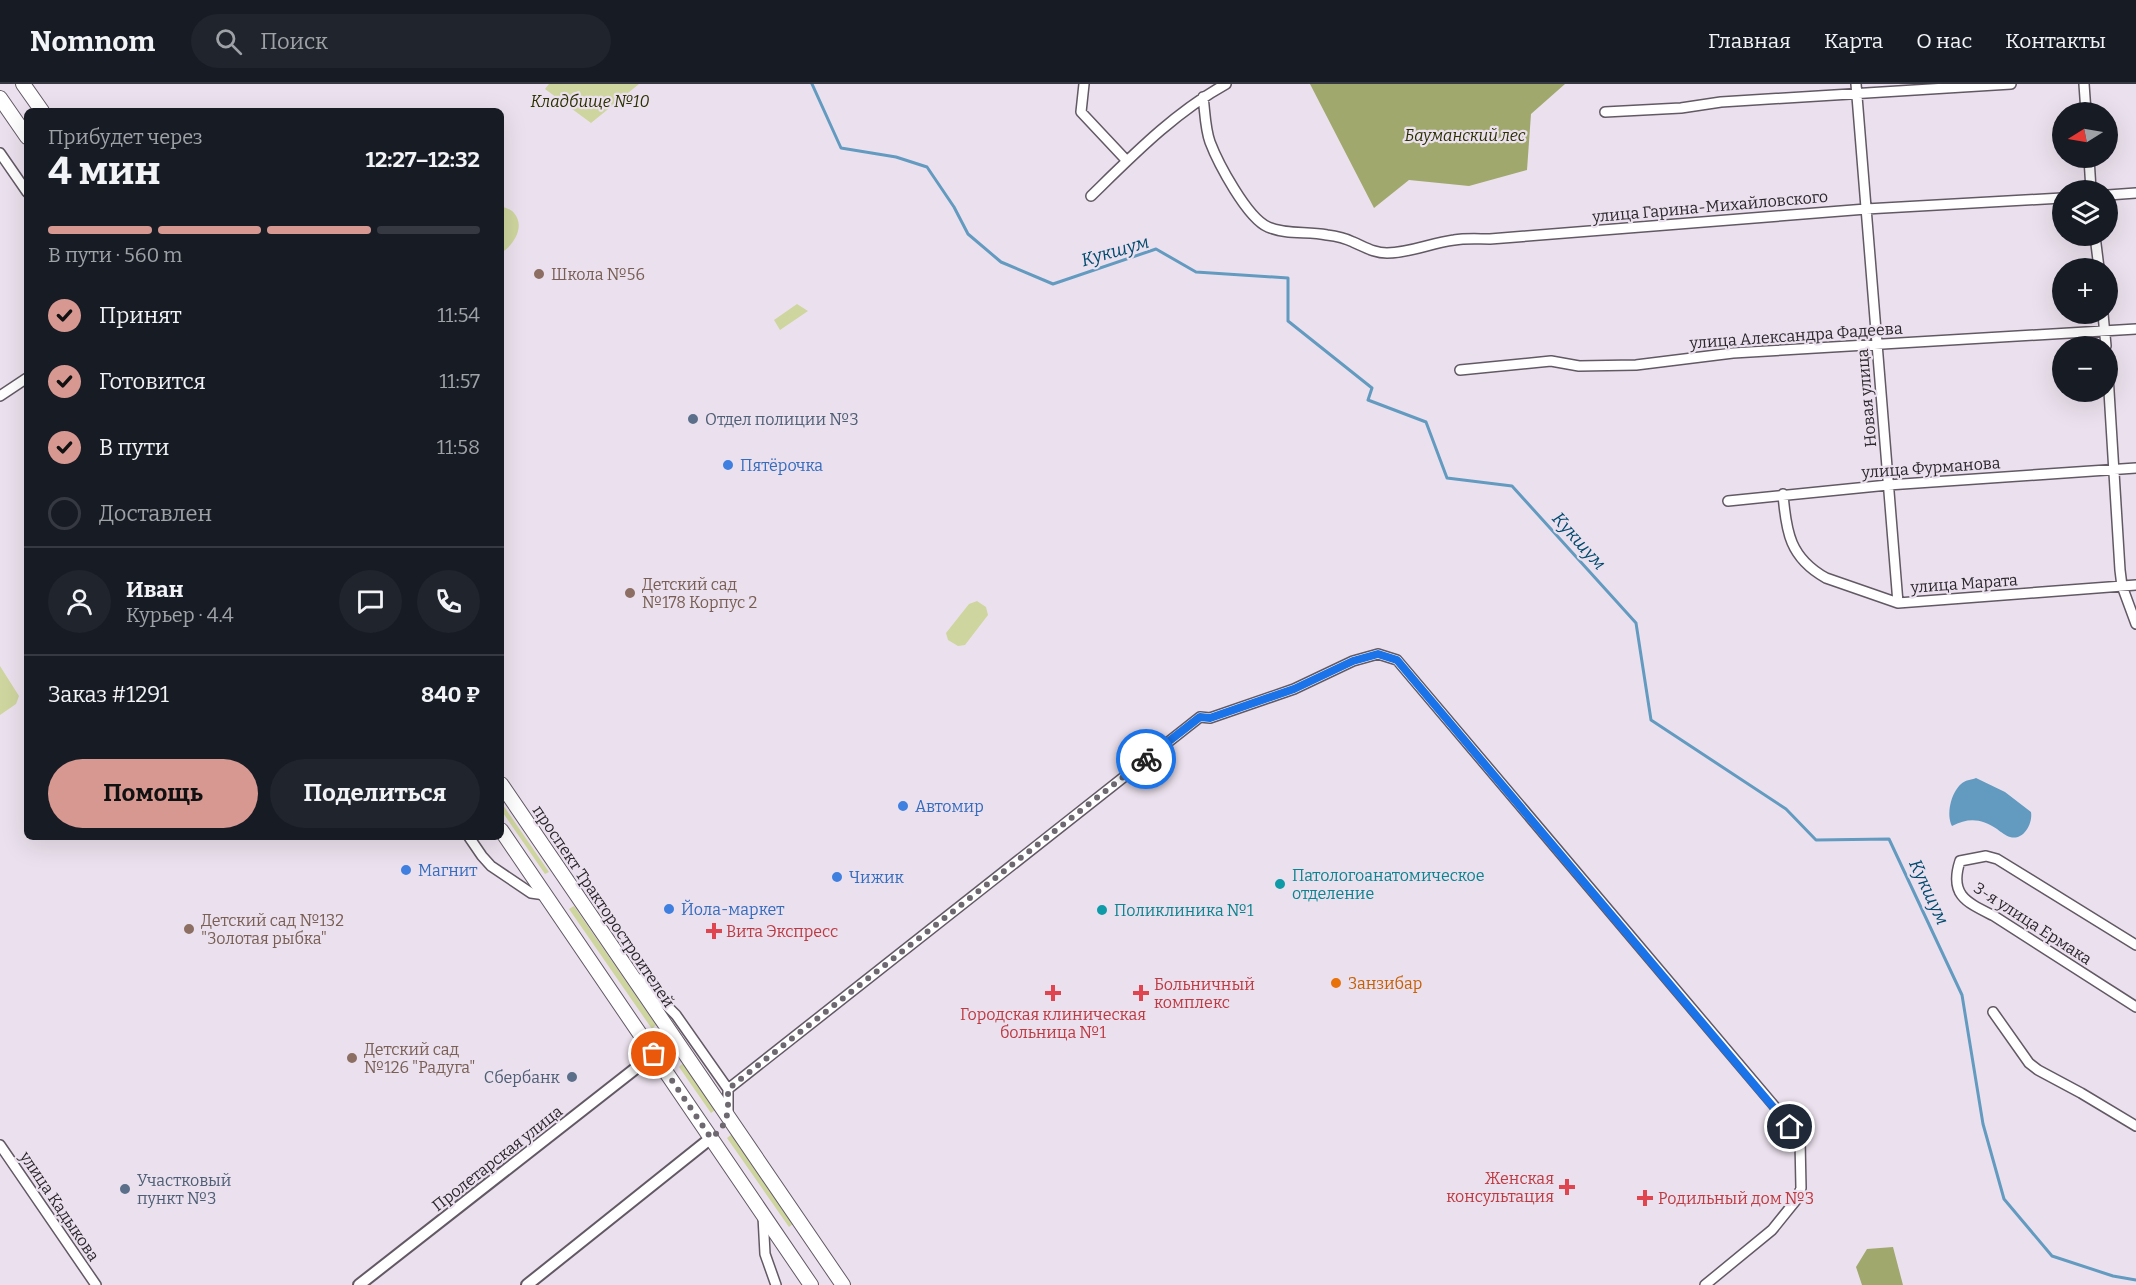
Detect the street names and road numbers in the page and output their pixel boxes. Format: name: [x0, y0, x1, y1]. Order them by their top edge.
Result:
street label: улица Гарина-Михайловского: [1590, 187, 1829, 226]
street label: улица Александра Фадеева: [1688, 319, 1903, 352]
street label: Новая улица: [1853, 348, 1880, 448]
street label: улица Фурманова: [1860, 453, 2001, 482]
street label: улица Марата: [1909, 570, 2018, 597]
street label: проспект Тракторостроителей: [529, 802, 679, 1011]
street label: 3-я улица Ермака: [1970, 878, 2095, 969]
street label: Пролетарская улица: [428, 1101, 566, 1215]
street label: улица Кадыкова: [15, 1147, 103, 1265]

